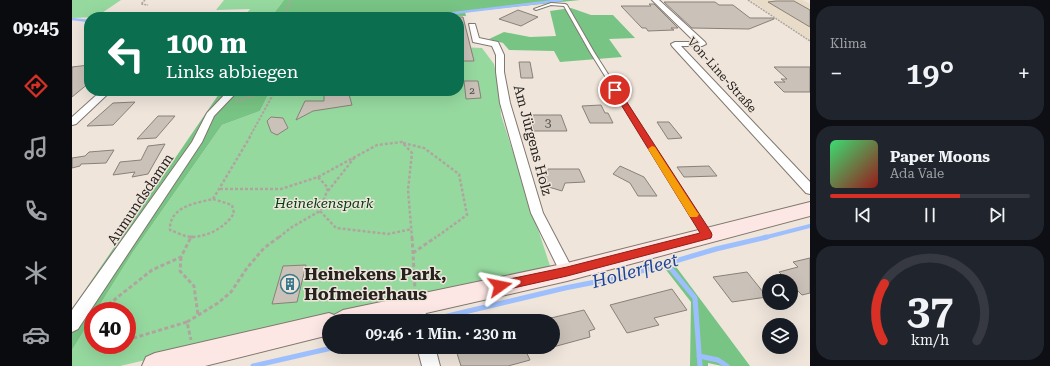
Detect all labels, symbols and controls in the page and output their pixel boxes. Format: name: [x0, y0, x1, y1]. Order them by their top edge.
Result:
text: 09:45: [13, 17, 59, 38]
text: 100 m: [166, 27, 247, 60]
icon: left: [100, 28, 152, 80]
street label: Von-Line-Straße: [685, 35, 760, 116]
text: Klima: [830, 36, 867, 51]
text: 19°: [906, 56, 954, 91]
text: Links abbiegen: [166, 61, 298, 82]
text: −: [830, 61, 842, 86]
text: +: [1018, 61, 1030, 86]
icon: directions: [22, 72, 50, 100]
pin: [598, 73, 632, 107]
icon: arrive: [604, 79, 626, 101]
street label: Am Jürgens Holz: [511, 83, 556, 197]
house number: 2: [469, 85, 475, 96]
house number: 3: [545, 116, 552, 130]
icon: music: [22, 134, 50, 162]
text: Paper Moons: [890, 148, 990, 166]
street label: Aumundsdamm: [104, 150, 177, 248]
text: Ada Vale: [890, 166, 944, 181]
park label: Heinekenspark: [274, 195, 374, 211]
icon: phone: [22, 197, 50, 225]
icon: previous: [852, 204, 874, 226]
icon: pause: [919, 204, 941, 226]
icon: next: [986, 204, 1008, 226]
water label: Hollerfleet: [588, 249, 681, 292]
icon: climate: [22, 259, 50, 287]
place label: Heinekens Park, Hofmeierhaus: [304, 264, 447, 304]
position arrow: [479, 265, 521, 307]
building icon: Heinekens Park, Hofmeierhaus: [279, 273, 301, 295]
map controls: [762, 274, 798, 354]
button: search: [762, 274, 798, 310]
text: 37: [907, 285, 953, 334]
speed limit sign: 40: [84, 302, 136, 354]
button: layers: [762, 318, 798, 354]
icon: car: [22, 321, 50, 349]
text: 09:46 · 1 Min. · 230 m: [365, 325, 517, 343]
text: km/h: [911, 332, 949, 348]

